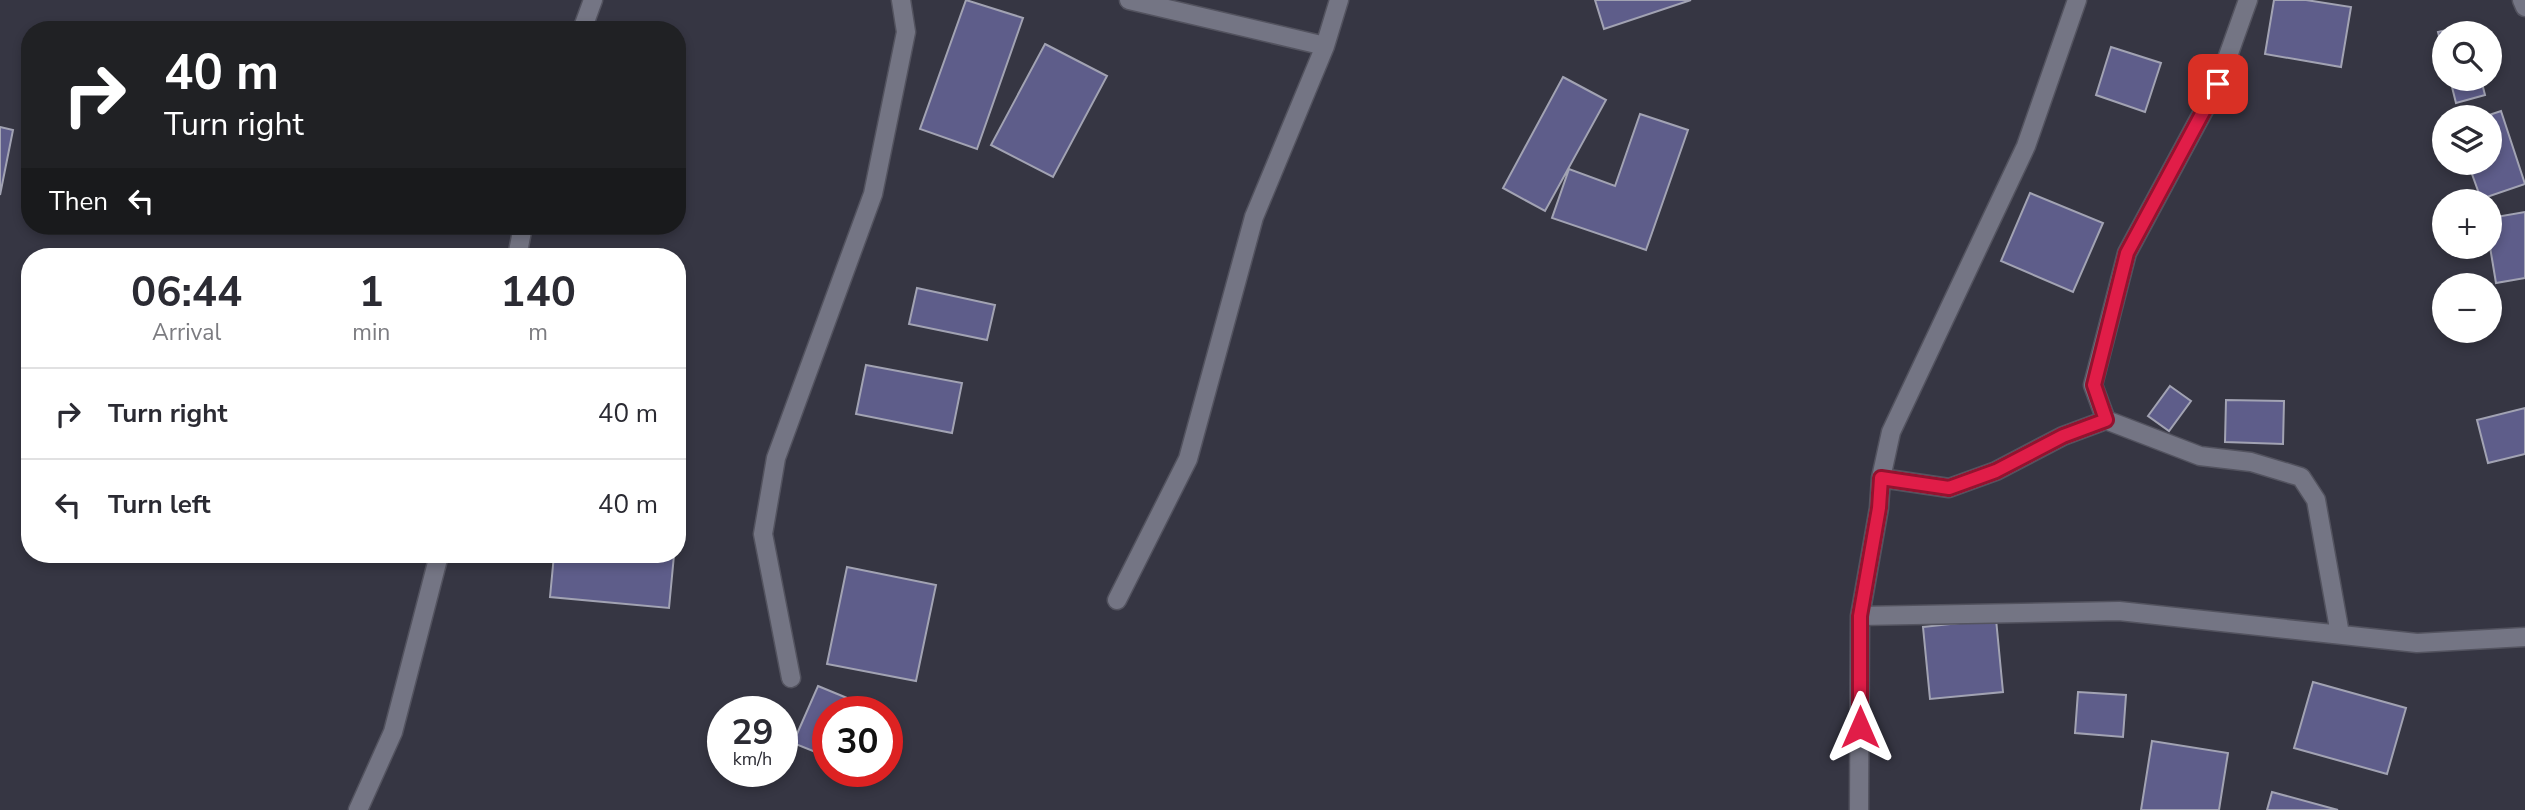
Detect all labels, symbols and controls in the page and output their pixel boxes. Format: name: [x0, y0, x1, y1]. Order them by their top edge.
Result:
map controls: [2432, 21, 2502, 343]
button: search: [2432, 21, 2502, 91]
text: 40 m: [164, 39, 279, 106]
icon: right: [49, 49, 140, 140]
pin: [2188, 54, 2248, 114]
icon: arrive: [2199, 65, 2237, 103]
text: Turn right: [164, 103, 304, 146]
button: layers: [2432, 105, 2502, 175]
icon: left: [122, 182, 160, 220]
text: Then: [49, 184, 108, 219]
button: +: [2432, 189, 2502, 259]
text: 06:44: [131, 264, 242, 321]
text: 1: [359, 264, 384, 321]
text: 140: [500, 264, 576, 321]
button: −: [2432, 273, 2502, 343]
text: Arrival: [152, 317, 221, 348]
text: min: [352, 317, 390, 348]
text: m: [528, 317, 548, 348]
icon: right: [49, 395, 87, 433]
text: Turn right: [108, 396, 227, 431]
text: 40 m: [598, 396, 658, 431]
icon: left: [49, 486, 87, 524]
text: Turn left: [108, 487, 211, 522]
text: 40 m: [598, 487, 658, 522]
position arrow: [1823, 690, 1897, 764]
speed limit sign: 30: [812, 696, 903, 787]
text: 29: [731, 709, 774, 756]
text: km/h: [733, 747, 772, 771]

